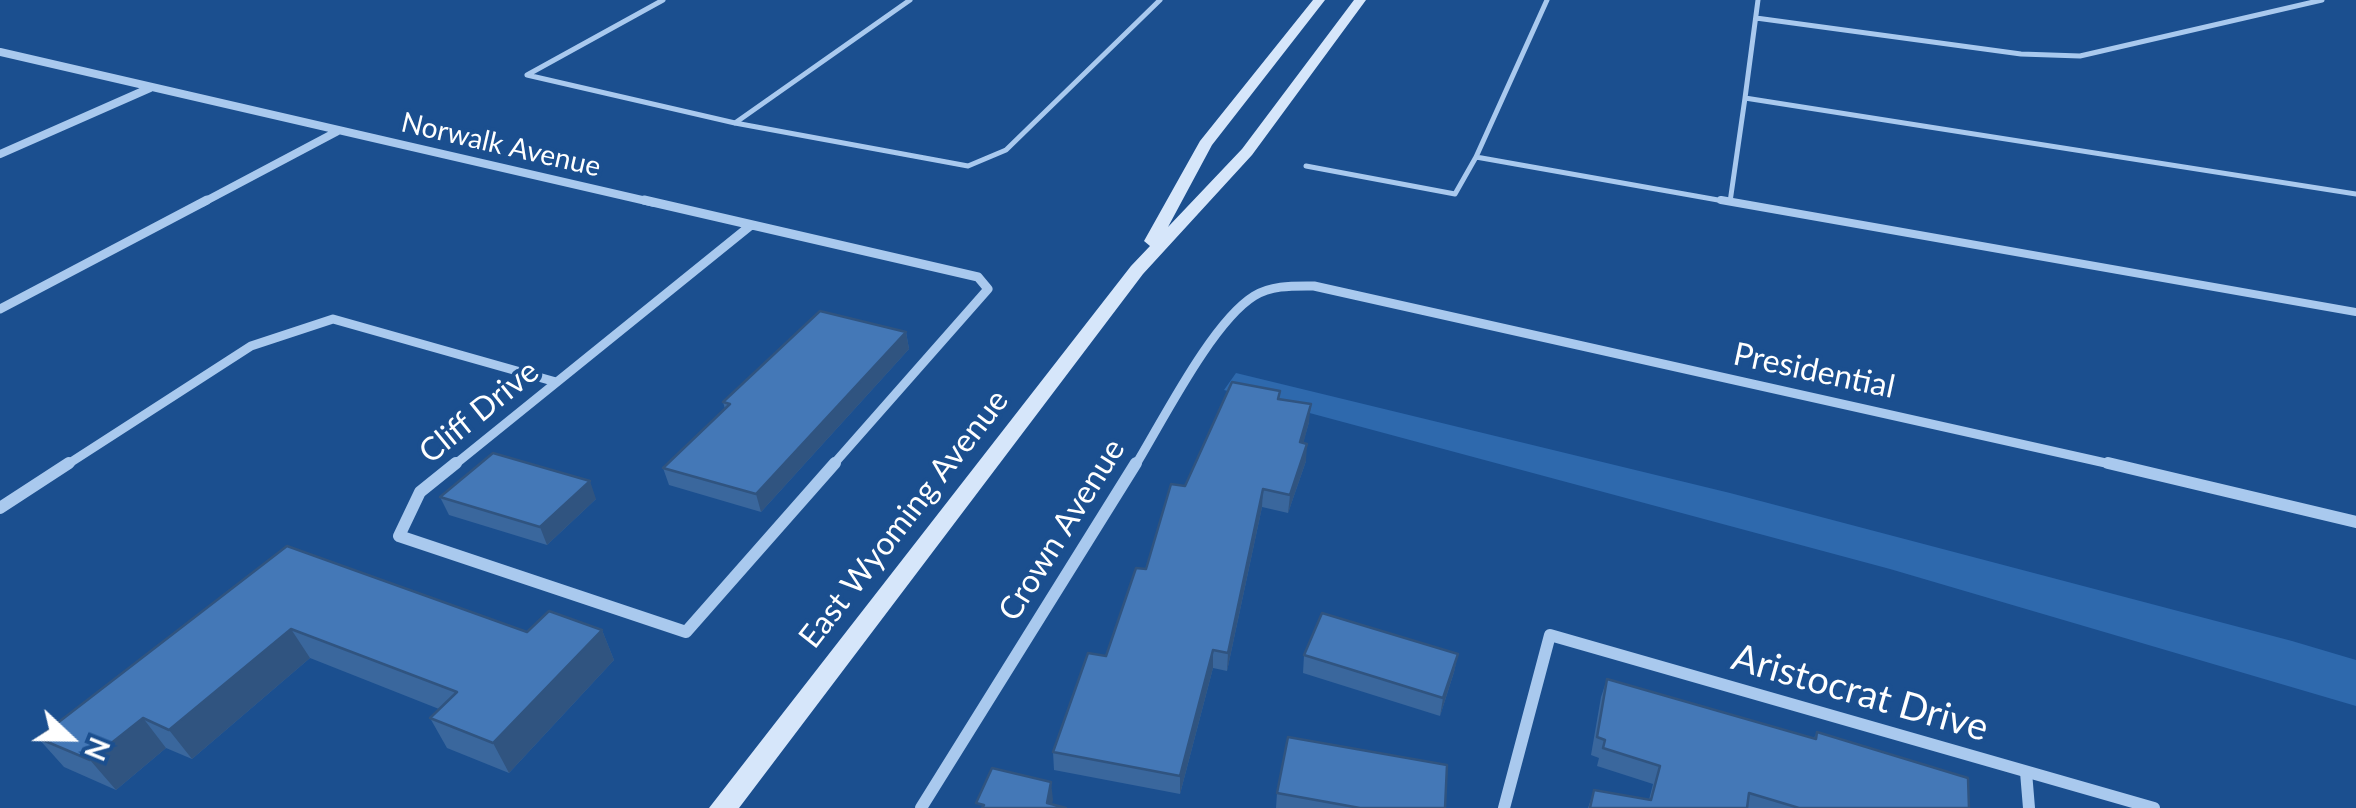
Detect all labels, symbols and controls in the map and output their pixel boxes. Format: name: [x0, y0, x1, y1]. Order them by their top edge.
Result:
street label: Norwalk Avenue: [398, 106, 604, 184]
street label: Presidential: [1730, 335, 1898, 407]
street label: Cliff Drive: [412, 352, 546, 472]
street label: East Wyoming Avenue: [791, 382, 1017, 656]
street label: Crown Avenue: [991, 432, 1133, 628]
street label: Aristocrat Drive: [1727, 635, 1993, 751]
north arrow: [20, 688, 120, 788]
text: N: [78, 733, 118, 766]

